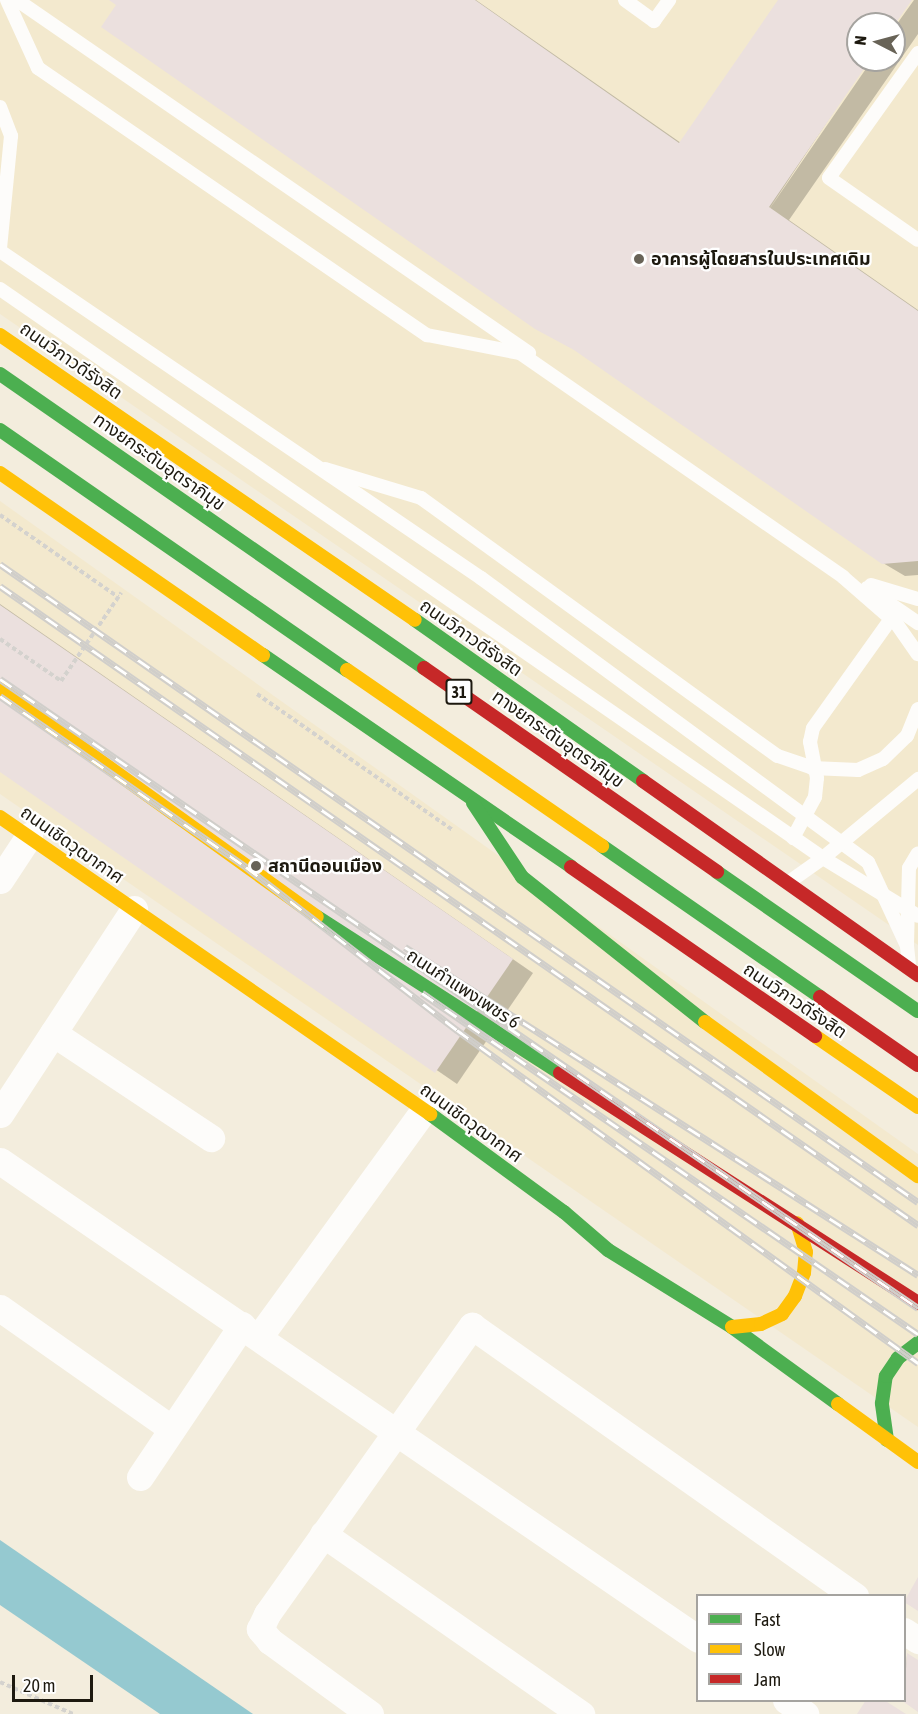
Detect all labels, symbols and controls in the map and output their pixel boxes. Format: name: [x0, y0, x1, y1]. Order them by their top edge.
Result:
north arrow: [846, 12, 906, 72]
text: N: [851, 35, 870, 46]
place label: อาคารผู้โดยสารในประเทศเดิม: [651, 248, 871, 270]
marker: อาคารผู้โดยสารในประเทศเดิม: [632, 252, 646, 266]
street label: ถนนวิภาวดีรังสิต: [16, 318, 126, 404]
street label: ทางยกระดับอุตราภิมุข: [89, 408, 229, 516]
street label: ถนนวิภาวดีรังสิต: [416, 595, 526, 681]
road number: 31: [444, 679, 474, 705]
street label: ทางยกระดับอุตราภิมุข: [488, 685, 628, 793]
street label: ถนนเชิดวุฒากาศ: [16, 802, 128, 888]
place label: สถานีดอนเมือง: [268, 855, 382, 877]
marker: สถานีดอนเมือง: [249, 859, 263, 873]
street label: ถนนกำแพงเพชร 6: [403, 944, 523, 1034]
street label: ถนนวิภาวดีรังสิต: [739, 958, 851, 1044]
street label: ถนนเชิดวุฒากาศ: [416, 1079, 526, 1167]
legend: [696, 1594, 906, 1702]
text: Fast: [754, 1609, 781, 1630]
text: Slow: [754, 1639, 785, 1660]
scale bar: [15, 1663, 96, 1701]
text: Jam: [754, 1669, 781, 1690]
text: 20 m: [23, 1675, 55, 1696]

